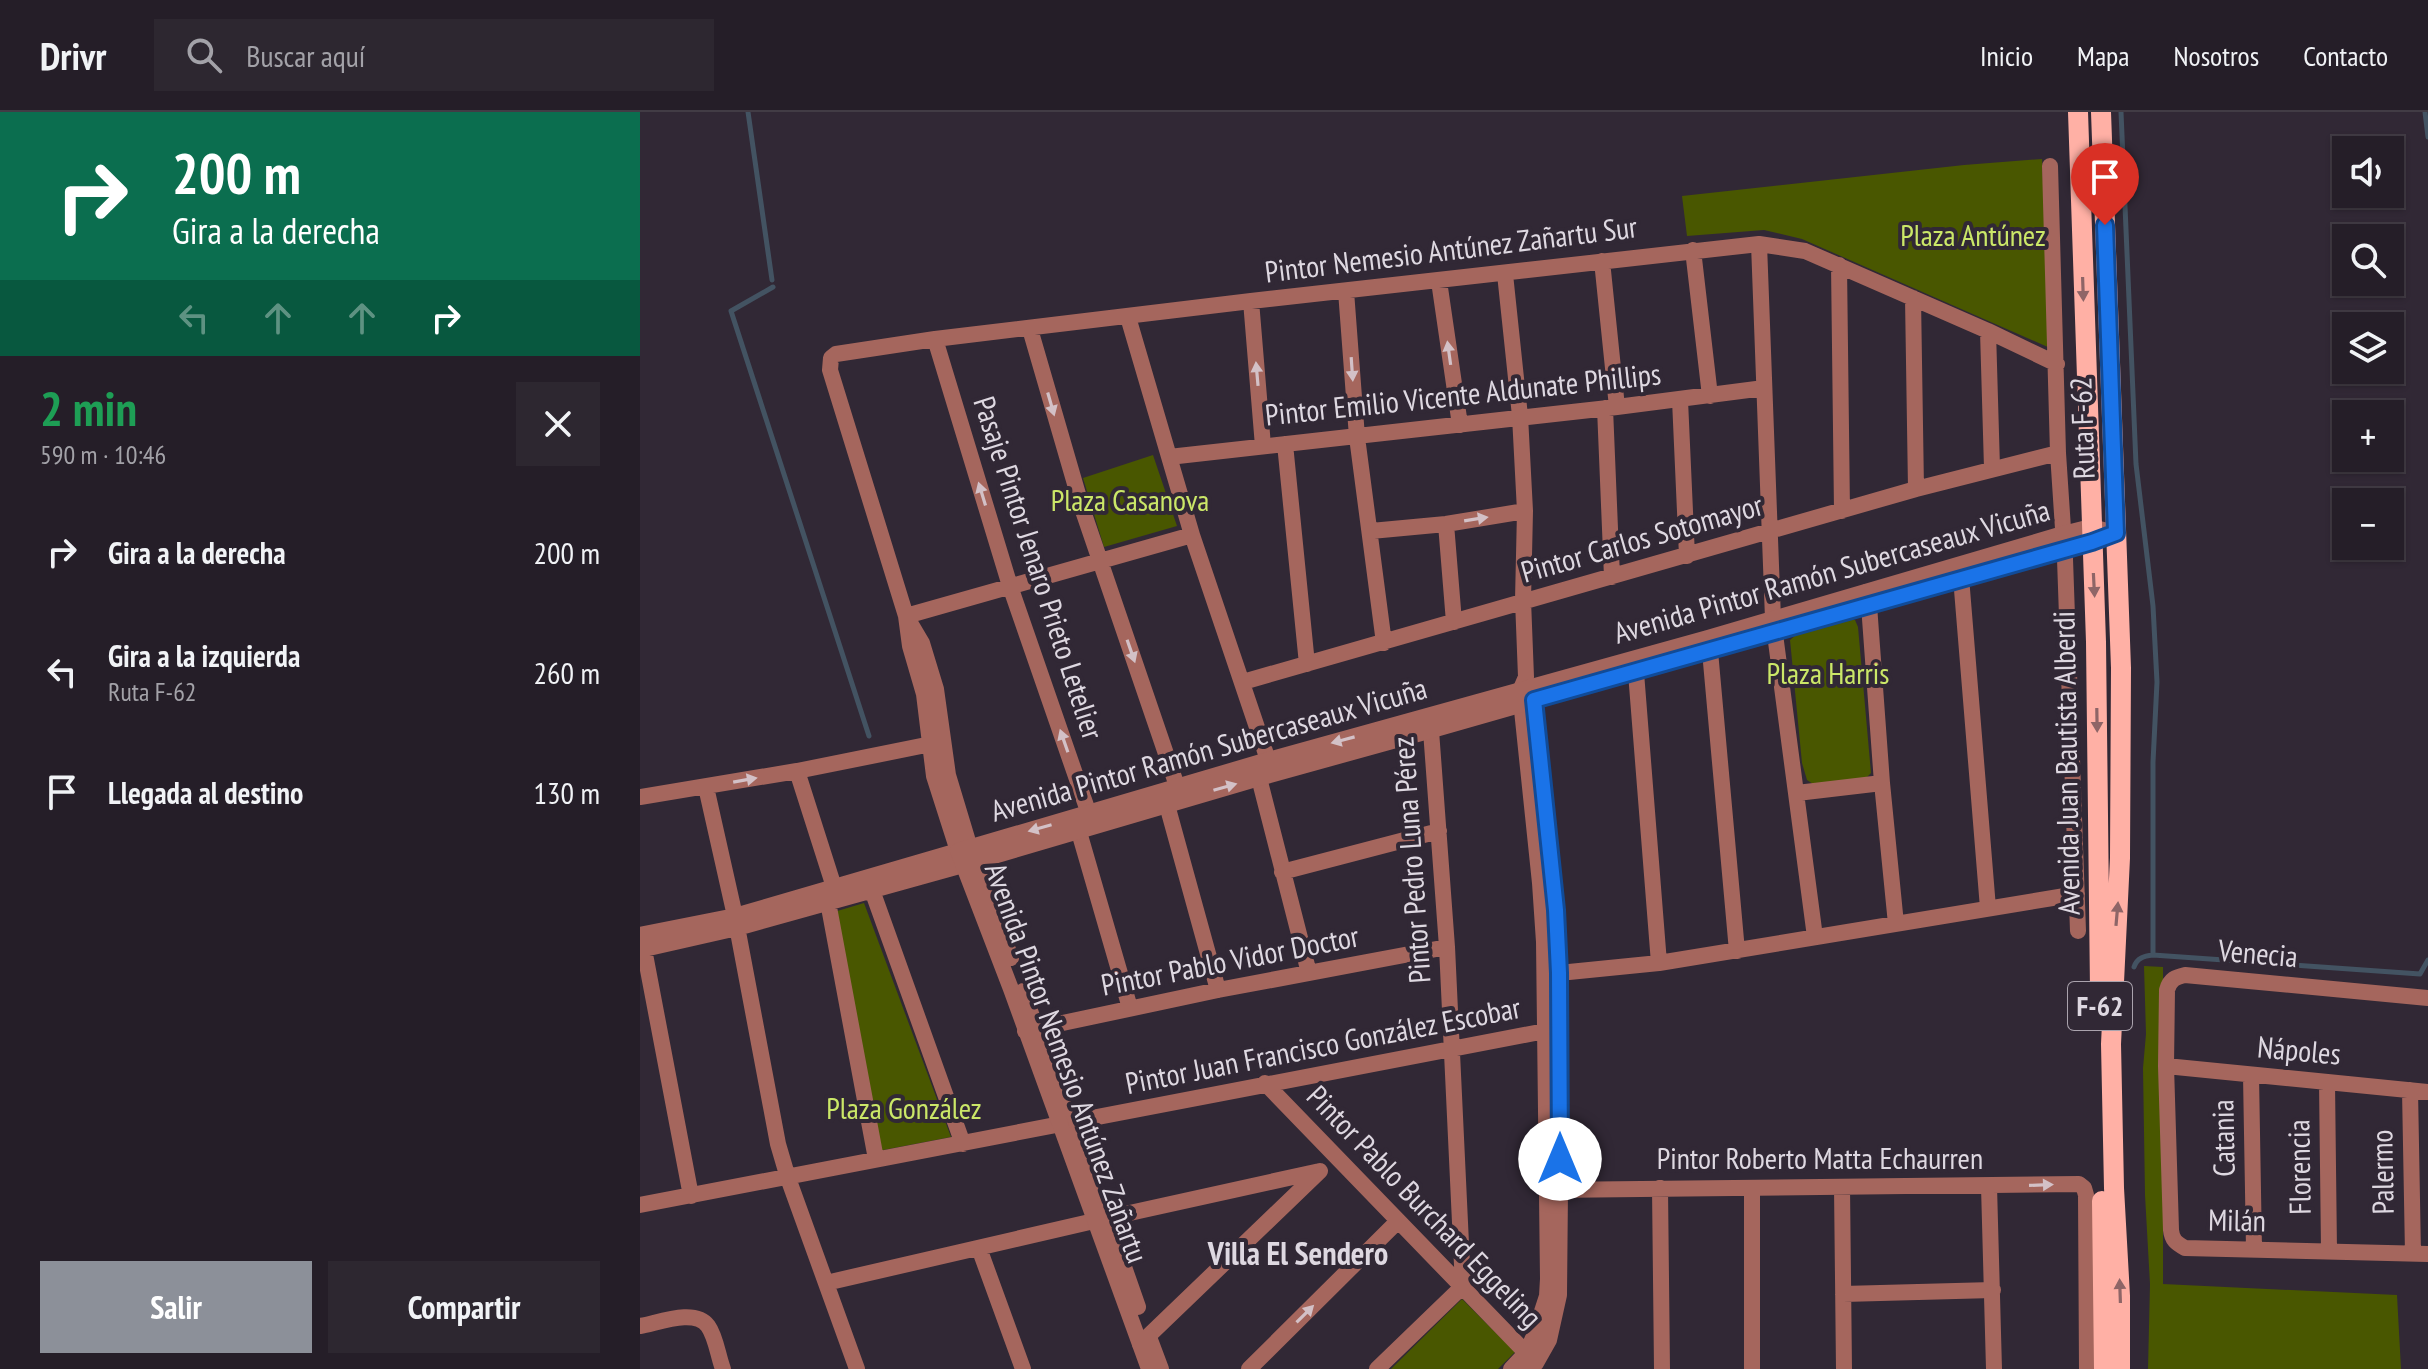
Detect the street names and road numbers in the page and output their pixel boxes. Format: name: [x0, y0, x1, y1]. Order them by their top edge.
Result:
street label: Pintor Nemesio Antúnez Zañartu Sur: [1262, 206, 1640, 291]
street label: Pintor Emilio Vicente Aldunate Phillips: [1263, 353, 1663, 434]
street label: Ruta F-62: [2060, 376, 2103, 480]
street label: Pasaje Pintor Jenaro Prieto Letelier: [966, 391, 1114, 745]
street label: Pintor Carlos Sotomayor: [1516, 484, 1768, 591]
street label: Avenida Pintor Ramón Subercaseaux Vicuña: [1609, 490, 2054, 652]
street label: Avenida Juan Bautista Alberdi: [2043, 611, 2088, 915]
street label: Avenida Pintor Ramón Subercaseaux Vicuña: [986, 668, 1431, 830]
street label: Pintor Pedro Luna Pérez: [1382, 735, 1439, 985]
street label: Avenida Pintor Nemesio Antúnez Zañartu: [977, 857, 1158, 1268]
street label: Pintor Pablo Vidor Doctor: [1098, 915, 1363, 1004]
street label: Venecia: [2216, 930, 2299, 975]
road number: F-62: [2068, 982, 2132, 1030]
street label: Pintor Juan Francisco González Escobar: [1122, 987, 1524, 1102]
street label: Nápoles: [2256, 1026, 2343, 1073]
street label: Pintor Pablo Burchard Eggeling: [1299, 1076, 1551, 1335]
street label: Catania: [2202, 1099, 2243, 1177]
street label: Florencia: [2278, 1119, 2319, 1215]
street label: Palermo: [2361, 1129, 2402, 1215]
street label: Pintor Roberto Matta Echaurren: [1657, 1138, 1983, 1177]
street label: Milán: [2208, 1199, 2266, 1240]

